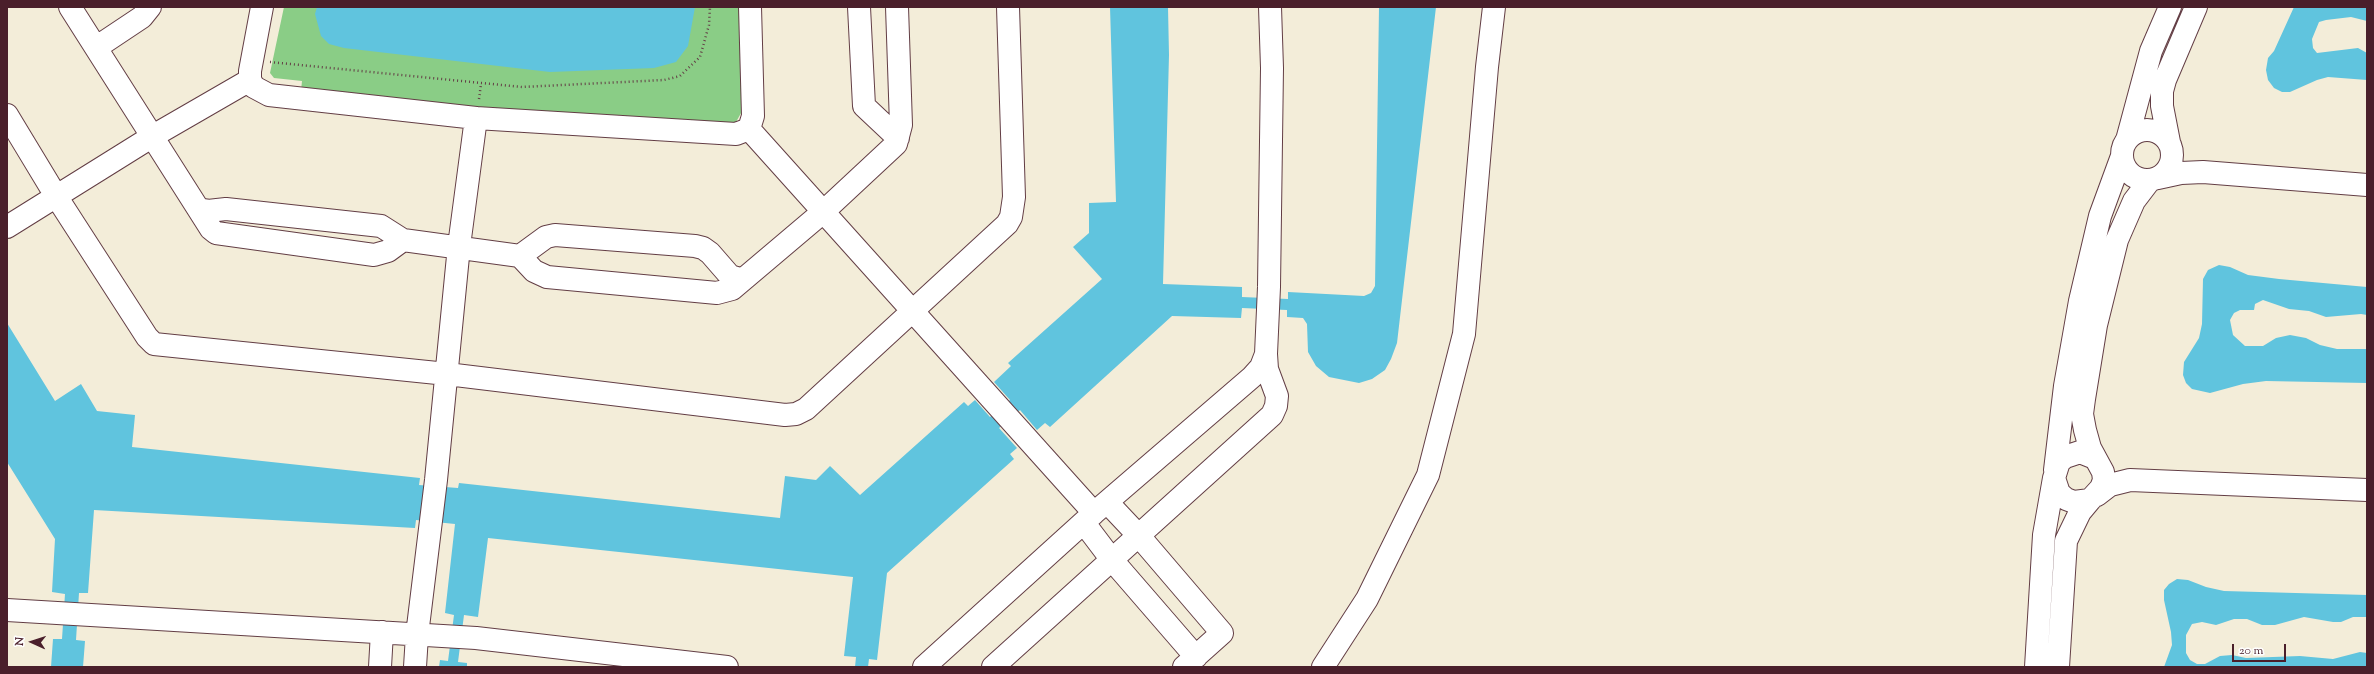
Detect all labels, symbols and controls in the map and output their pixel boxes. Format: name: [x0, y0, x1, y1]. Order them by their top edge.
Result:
north arrow: [12, 622, 52, 662]
scale bar: [2234, 636, 2288, 662]
text: N: [12, 637, 28, 646]
text: 20 m: [2239, 642, 2263, 660]

